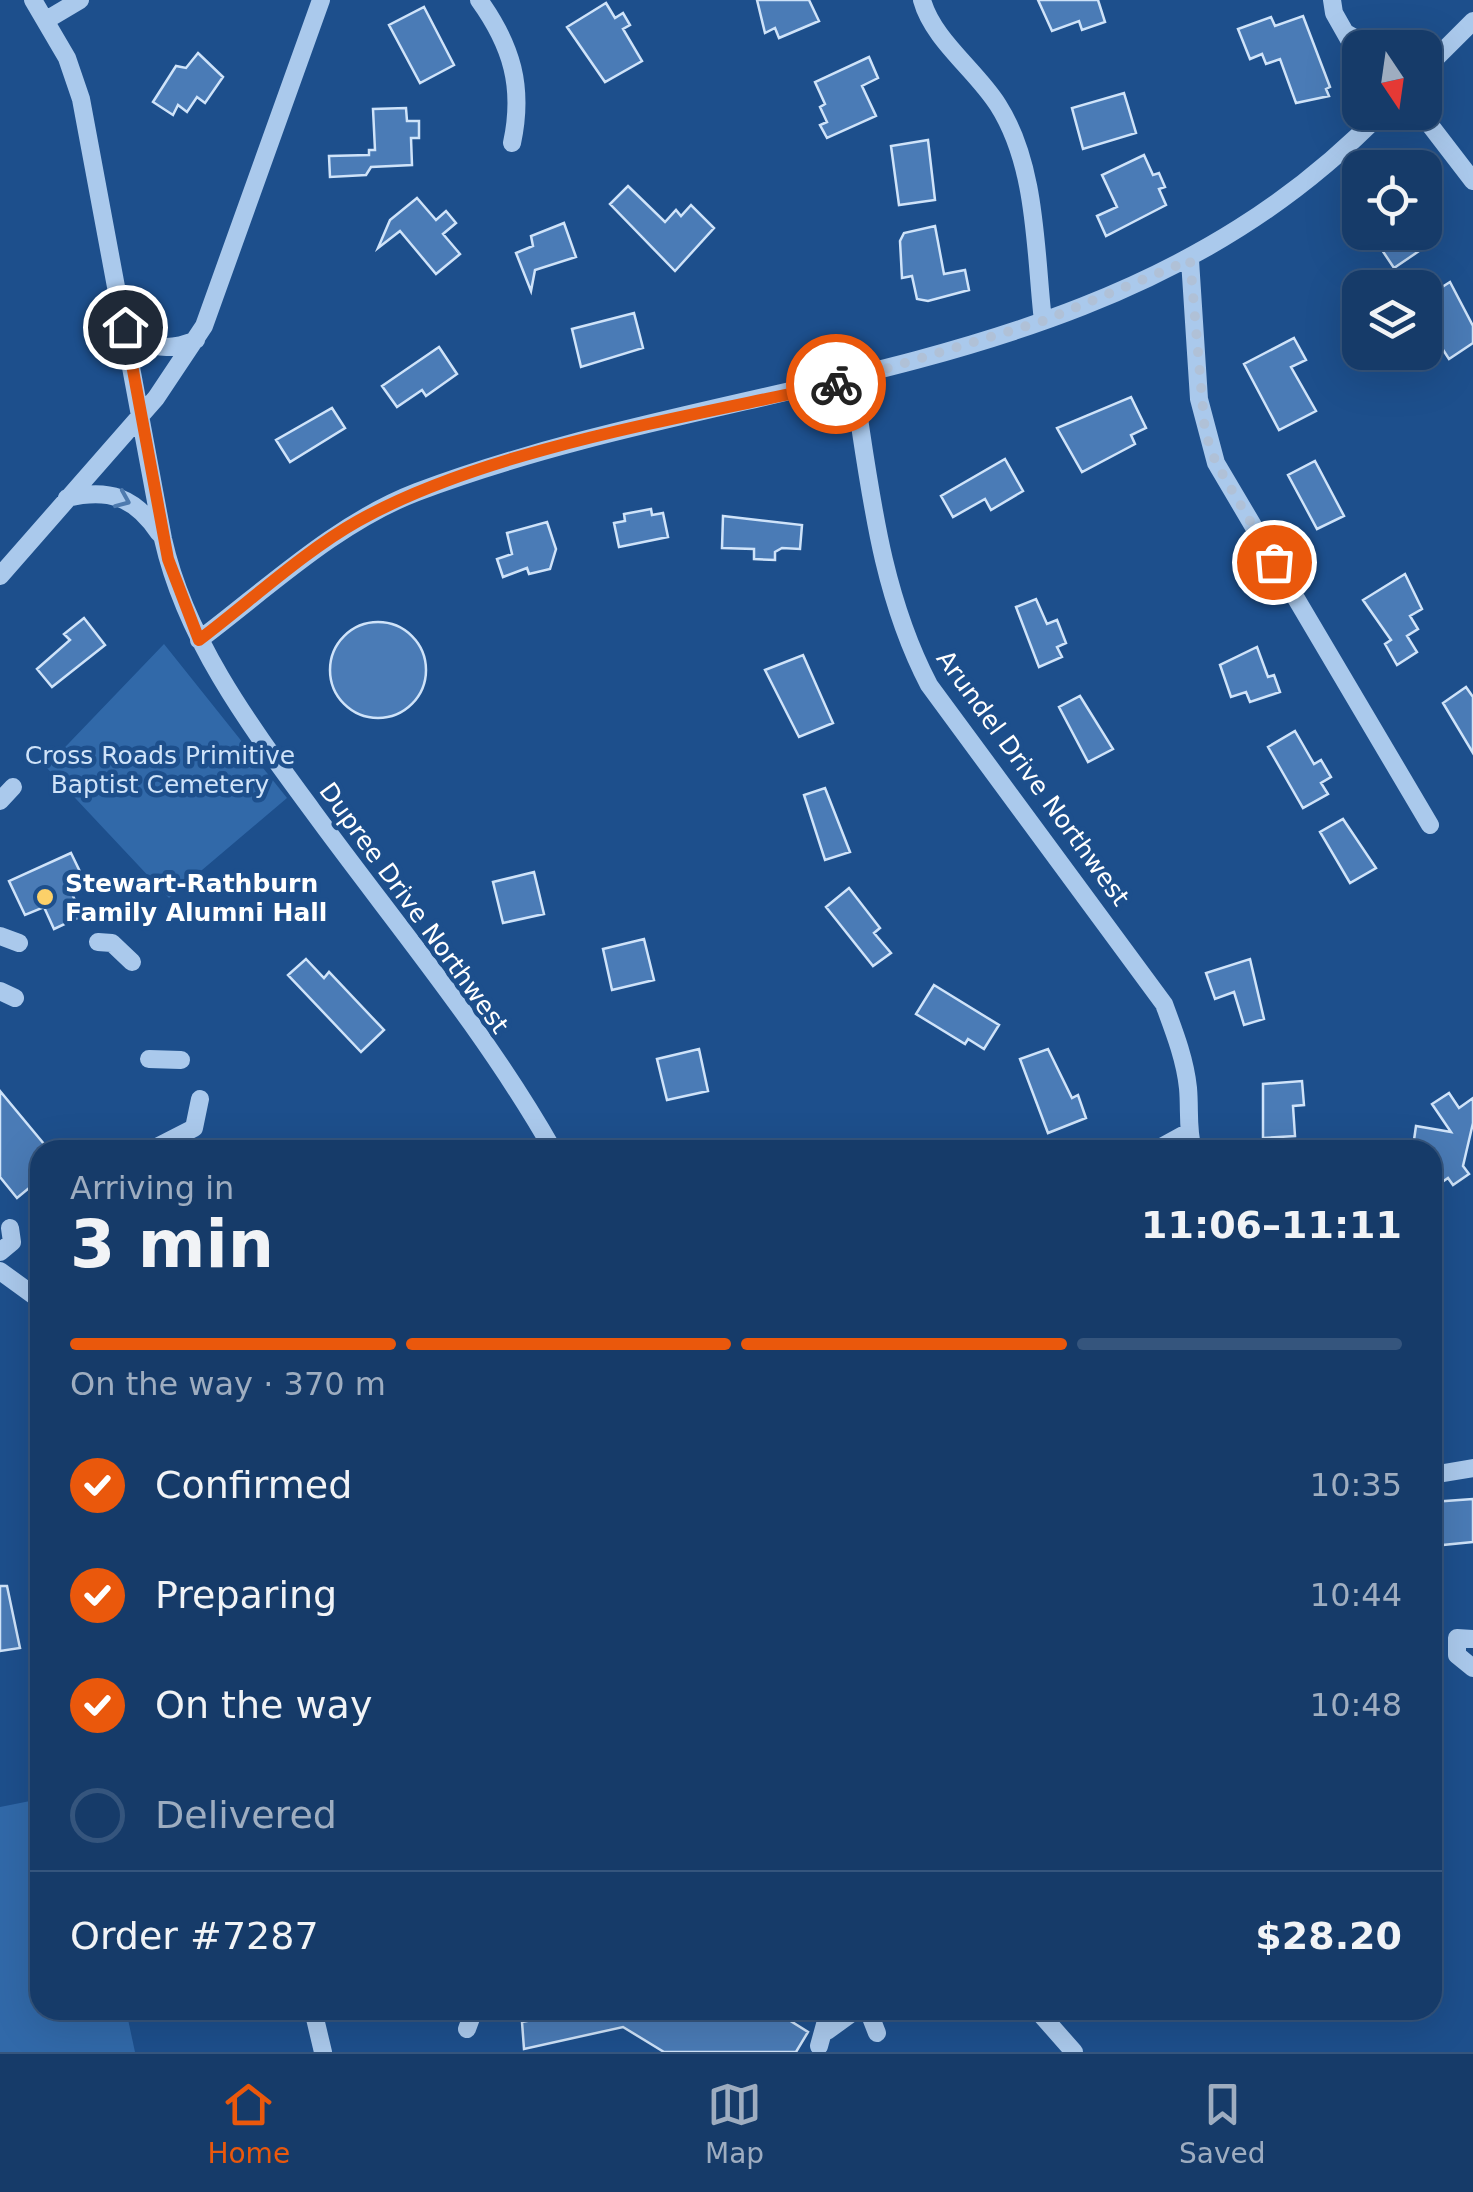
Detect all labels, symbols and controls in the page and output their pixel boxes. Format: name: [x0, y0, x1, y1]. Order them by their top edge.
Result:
north arrow: [1342, 30, 1442, 130]
map controls: [1342, 30, 1442, 370]
button: locate: [1342, 150, 1442, 250]
button: layers: [1342, 270, 1442, 370]
pin: [83, 285, 168, 370]
icon: home: [98, 300, 153, 355]
courier: [786, 334, 886, 434]
icon: bike: [809, 357, 864, 412]
one-way arrow: [113, 489, 131, 509]
pin: [1232, 520, 1317, 605]
icon: bag: [1247, 535, 1302, 590]
street label: Arundel Drive Northwest: [931, 645, 1135, 911]
park label: Cross Roads Primitive Baptist Cemetery: [25, 741, 295, 799]
street label: Dupree Drive Northwest: [313, 777, 515, 1039]
place label: Stewart-Rathburn Family Alumni Hall: [65, 869, 327, 927]
marker: Stewart-Rathburn Family Alumni Hall: [34, 886, 56, 908]
text: Arriving in: [70, 1169, 234, 1207]
text: 11:06–11:11: [1141, 1203, 1402, 1247]
text: 3 min: [70, 1207, 274, 1282]
text: On the way · 370 m: [70, 1365, 386, 1403]
icon: check: [70, 1458, 125, 1513]
text: Confirmed: [155, 1463, 352, 1507]
text: 10:35: [1310, 1466, 1402, 1504]
icon: check: [70, 1568, 125, 1623]
text: Preparing: [155, 1573, 337, 1617]
text: 10:44: [1310, 1576, 1402, 1614]
icon: check: [70, 1678, 125, 1733]
text: On the way: [155, 1683, 372, 1727]
text: 10:48: [1310, 1686, 1402, 1724]
text: Delivered: [155, 1793, 337, 1837]
text: Order #7287: [70, 1914, 319, 1958]
text: $28.20: [1255, 1914, 1402, 1958]
tab: Home: [207, 2077, 290, 2170]
tab: Map: [705, 2077, 764, 2170]
tab: Saved: [1179, 2077, 1266, 2170]

